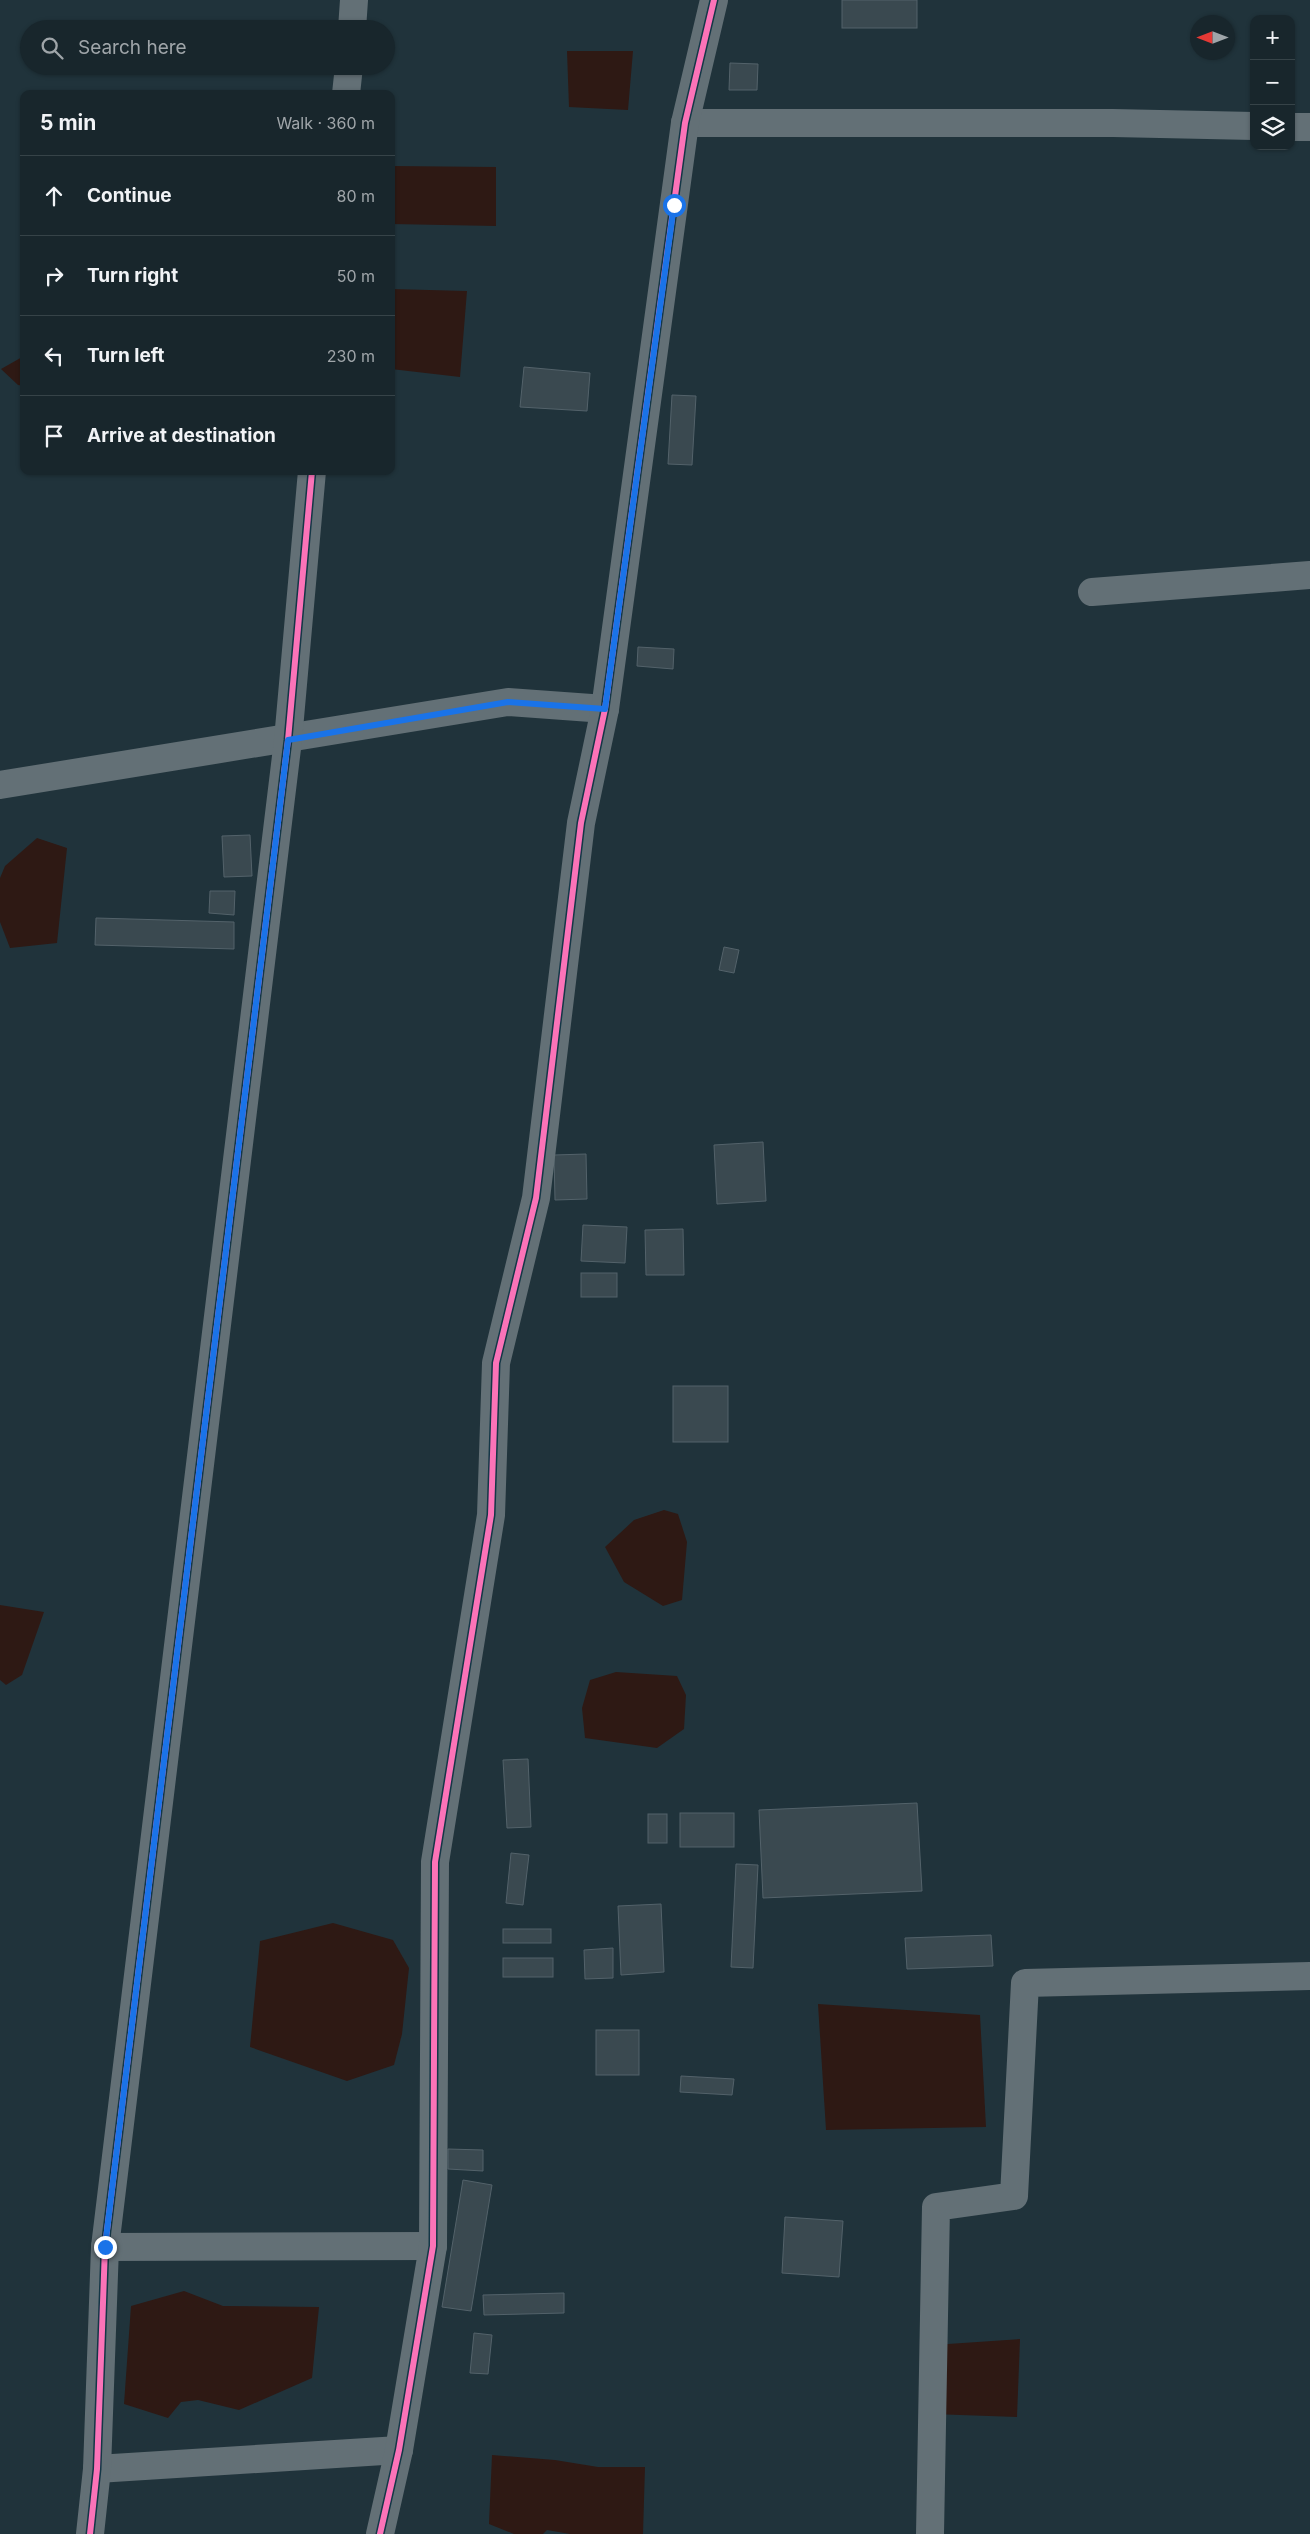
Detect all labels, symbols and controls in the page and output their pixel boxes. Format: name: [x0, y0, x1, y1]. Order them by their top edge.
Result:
north arrow: [1190, 15, 1235, 60]
map controls: [1250, 15, 1295, 150]
button: +: [1250, 15, 1295, 60]
search box: [20, 20, 395, 75]
icon: search: [38, 34, 66, 62]
text: Search here: [78, 36, 187, 59]
button: −: [1250, 60, 1295, 105]
button: layers: [1250, 105, 1295, 150]
text: 5 min: [40, 110, 96, 135]
text: Walk · 360 m: [276, 113, 375, 133]
icon: ahead: [40, 182, 68, 210]
text: Continue: [87, 184, 172, 207]
text: 80 m: [336, 186, 375, 206]
route start: [663, 194, 686, 217]
icon: right: [40, 262, 68, 290]
text: Turn right: [87, 264, 178, 287]
text: 50 m: [337, 266, 375, 286]
icon: left: [40, 342, 68, 370]
text: Turn left: [87, 344, 165, 367]
text: 230 m: [327, 346, 375, 366]
icon: arrive: [40, 422, 68, 450]
text: Arrive at destination: [87, 424, 276, 447]
route end: [94, 2236, 117, 2259]

